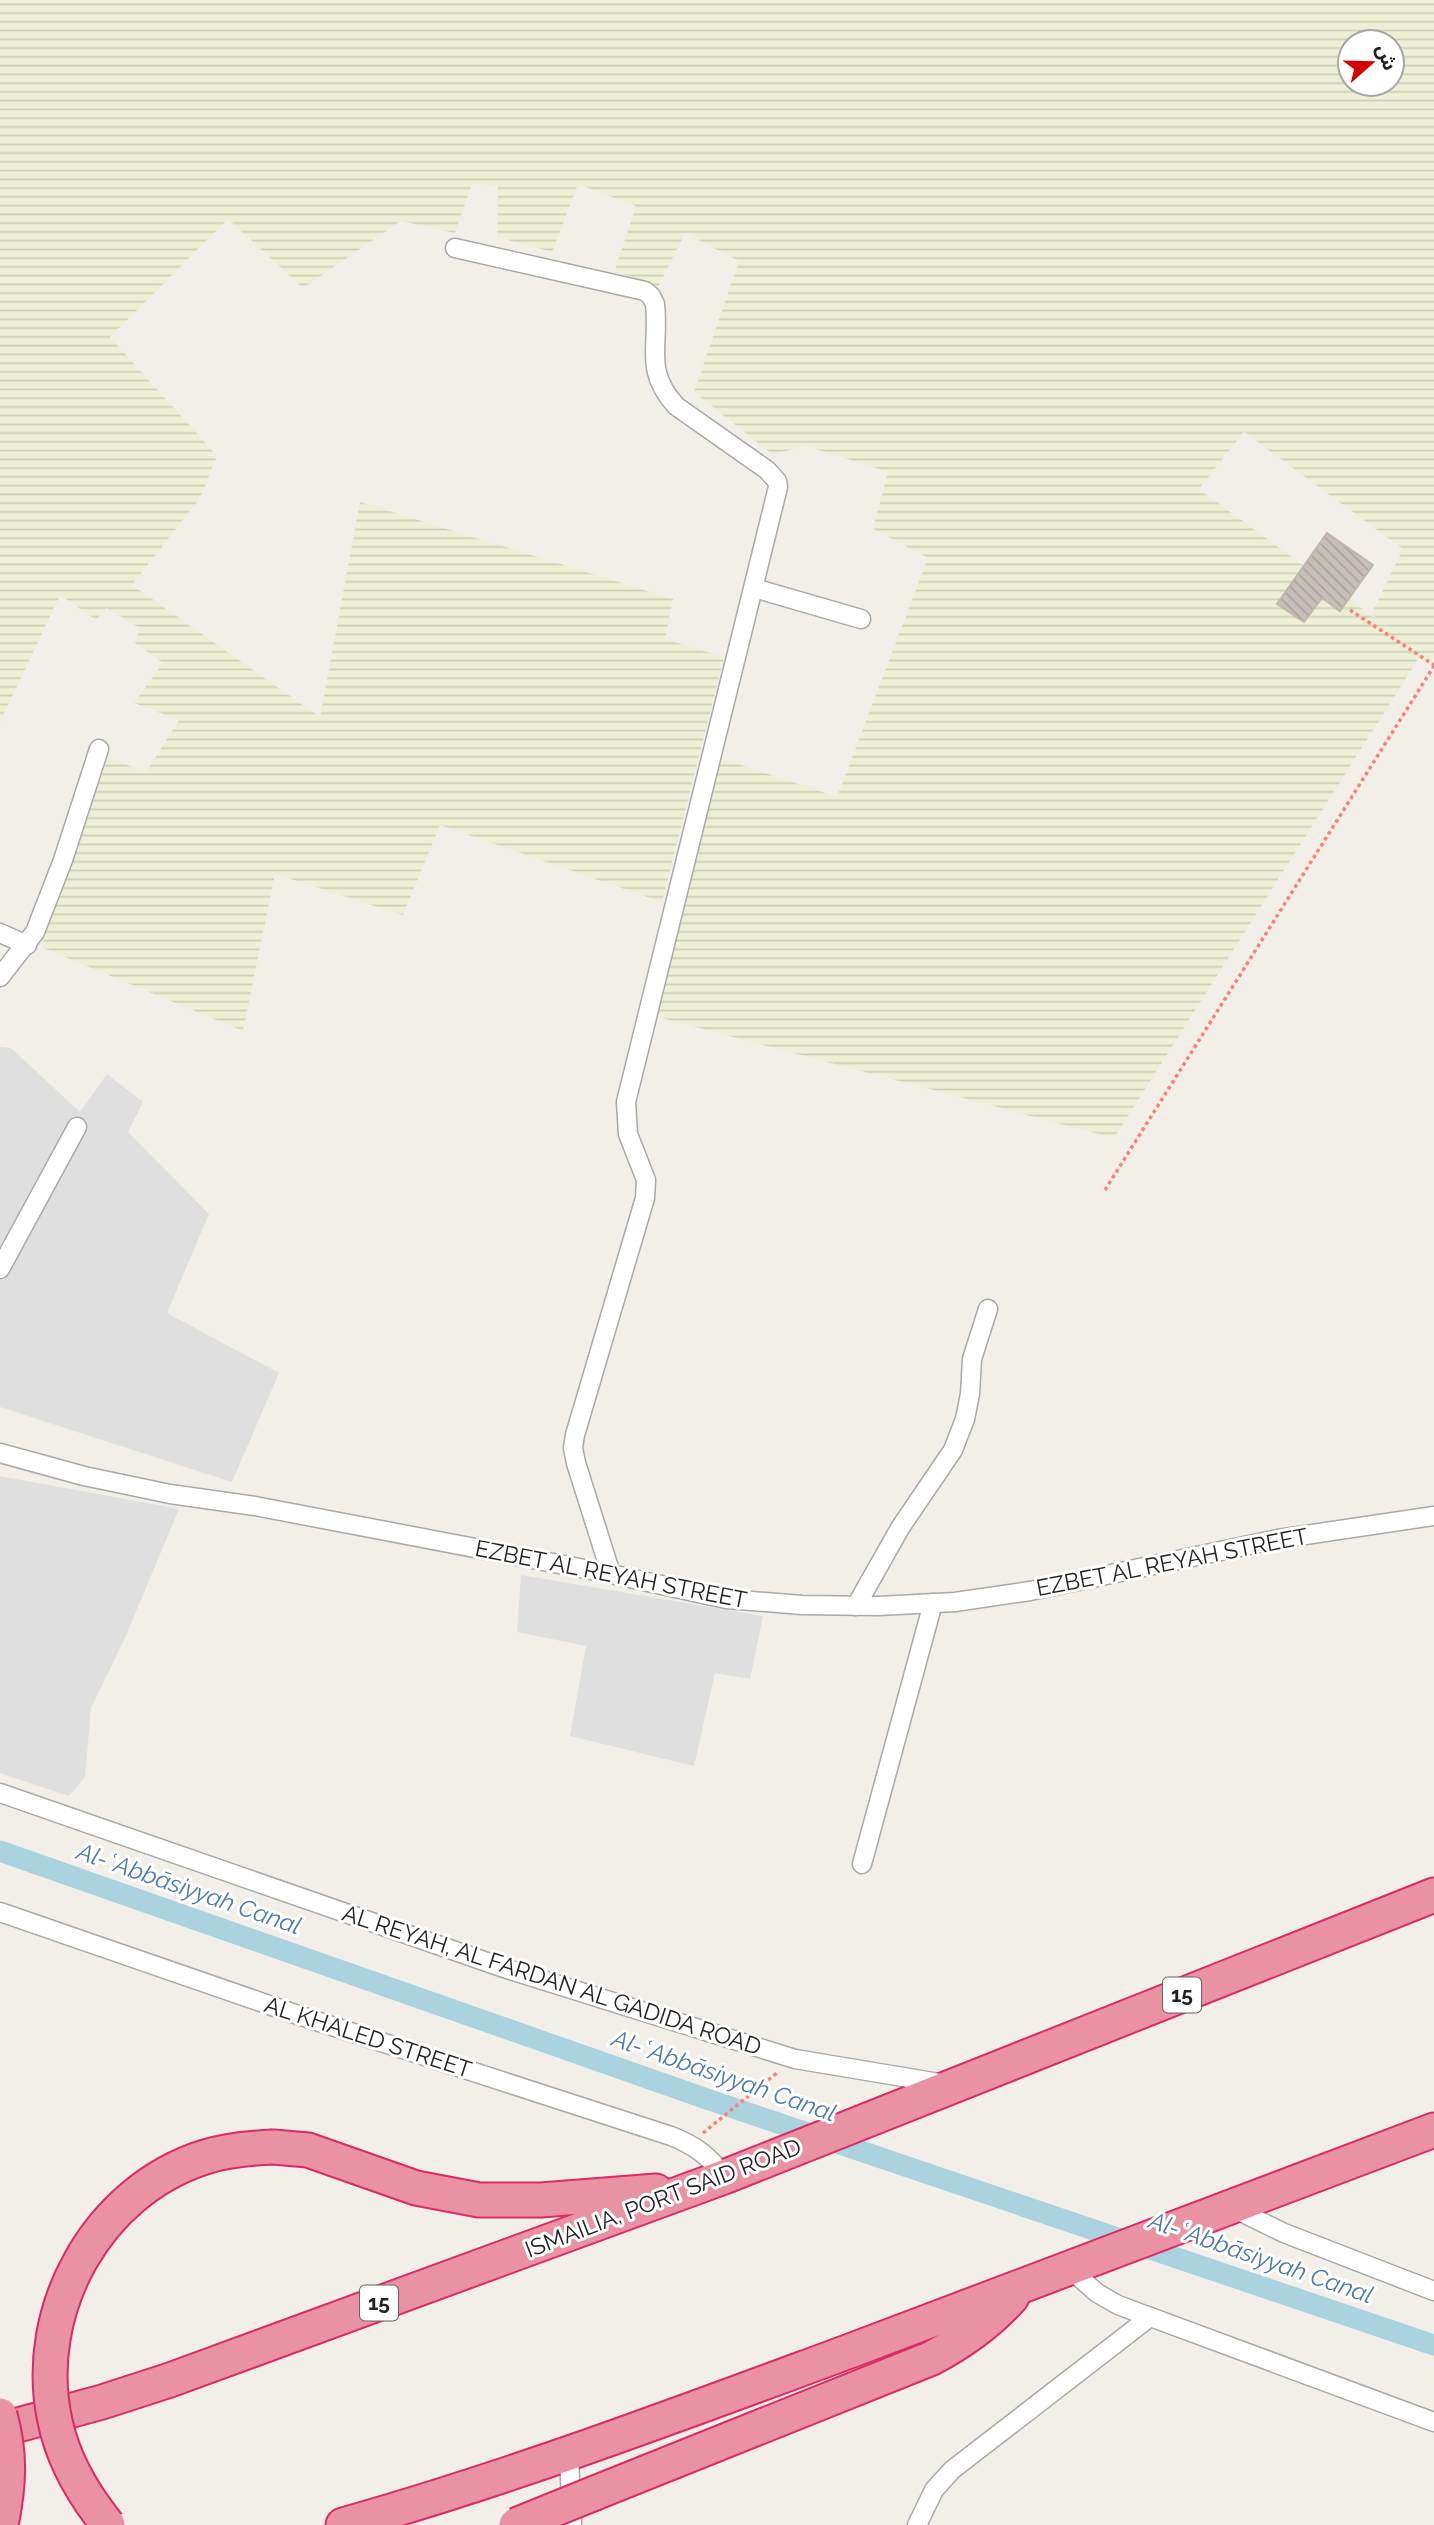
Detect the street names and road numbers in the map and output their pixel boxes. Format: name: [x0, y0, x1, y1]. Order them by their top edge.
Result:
street label: EZBET AL REYAH STREET: [1034, 1522, 1310, 1601]
street label: EZBET AL REYAH STREET: [473, 1534, 749, 1613]
street label: AL REYAH, AL FARDAN AL GADIDA ROAD: [339, 1899, 765, 2060]
road number: 15: [1163, 1978, 1201, 2012]
street label: AL KHALED STREET: [261, 1990, 475, 2083]
street label: ISMAILIA, PORT SAID ROAD: [521, 2132, 805, 2263]
road number: 15: [360, 2286, 398, 2320]

